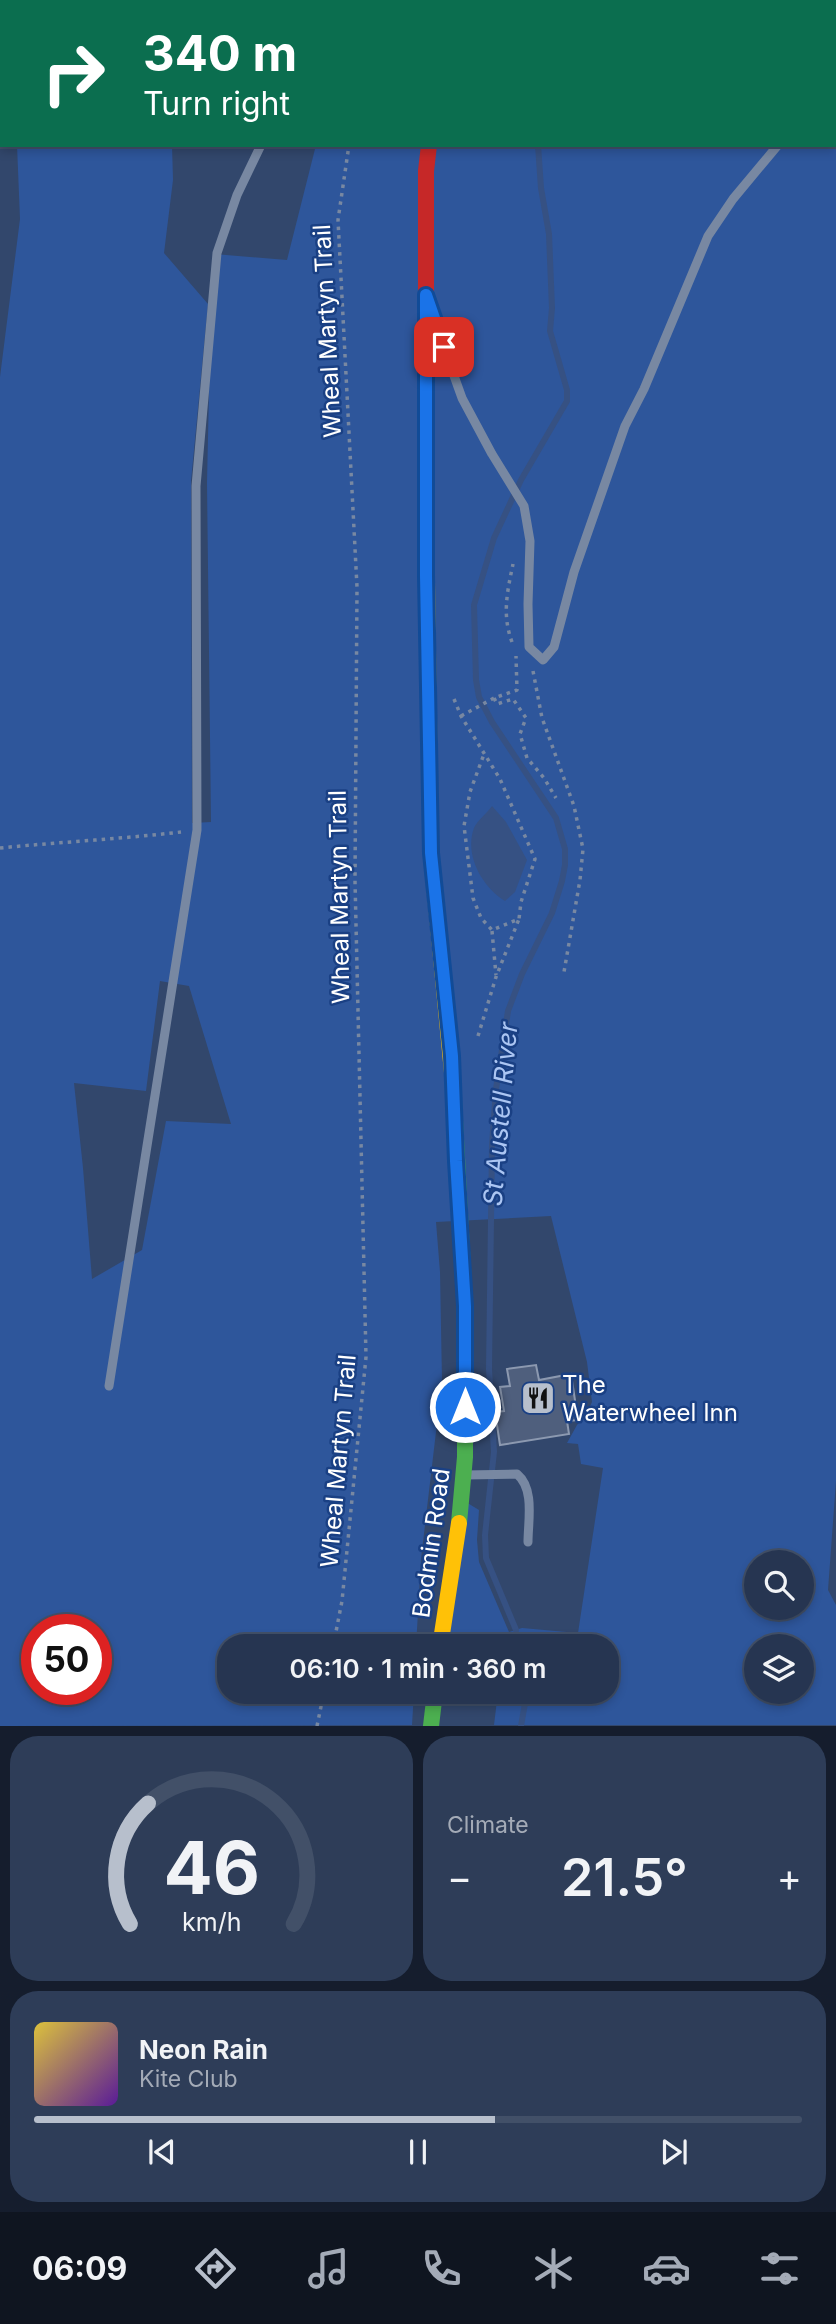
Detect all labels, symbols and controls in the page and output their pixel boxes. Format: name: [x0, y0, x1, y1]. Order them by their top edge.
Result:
text: 340 m: [143, 24, 297, 83]
icon: right: [28, 28, 119, 119]
text: Turn right: [143, 84, 290, 123]
street label: Wheal Martyn Trail: [307, 224, 347, 438]
pin: [414, 317, 474, 377]
icon: arrive: [425, 328, 463, 366]
street label: Wheal Martyn Trail: [323, 790, 355, 1004]
water label: St Austell River: [477, 1020, 524, 1207]
street label: Wheal Martyn Trail: [314, 1353, 362, 1569]
position arrow: [428, 1370, 502, 1444]
place label: The Waterwheel Inn: [562, 1370, 738, 1427]
restaurant icon: The Waterwheel Inn: [519, 1379, 557, 1417]
street label: Bodmin Road: [406, 1466, 456, 1620]
map controls: [744, 1550, 814, 1704]
button: search: [744, 1550, 814, 1620]
speed limit sign: 50: [21, 1614, 112, 1705]
button: layers: [744, 1634, 814, 1704]
text: 06:10 · 1 min · 360 m: [290, 1653, 546, 1684]
text: Climate: [447, 1811, 529, 1839]
text: 46: [163, 1824, 260, 1913]
text: 21.5°: [561, 1846, 688, 1909]
text: −: [447, 1854, 472, 1900]
text: +: [777, 1854, 802, 1900]
text: km/h: [182, 1907, 241, 1937]
text: Neon Rain: [139, 2034, 268, 2065]
text: Kite Club: [139, 2065, 238, 2093]
icon: previous: [143, 2133, 181, 2171]
icon: pause: [399, 2133, 437, 2171]
icon: next: [655, 2133, 693, 2171]
icon: directions: [191, 2244, 240, 2293]
icon: music: [304, 2244, 353, 2293]
icon: phone: [417, 2244, 466, 2293]
icon: climate: [529, 2244, 578, 2293]
icon: car: [642, 2244, 691, 2293]
icon: filters: [755, 2244, 804, 2293]
text: 06:09: [32, 2249, 127, 2288]

